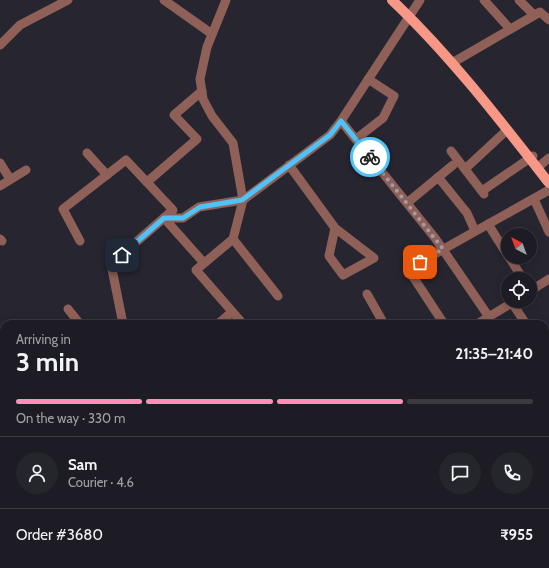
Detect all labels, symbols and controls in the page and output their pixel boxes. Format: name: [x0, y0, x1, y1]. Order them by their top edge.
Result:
courier: [350, 137, 390, 177]
icon: bike: [359, 146, 381, 168]
north arrow: [501, 228, 537, 264]
map controls: [501, 228, 537, 308]
pin: [105, 238, 139, 272]
icon: home: [111, 244, 133, 266]
pin: [403, 245, 437, 279]
icon: bag: [409, 251, 431, 273]
button: locate: [501, 272, 537, 308]
text: Arriving in: [16, 331, 71, 347]
text: 21:35–21:40: [455, 345, 533, 363]
text: 3 min: [16, 346, 79, 378]
text: On the way · 330 m: [16, 410, 125, 426]
button: person: [16, 452, 58, 494]
button: chat: [439, 452, 481, 494]
button: phone: [491, 452, 533, 494]
text: Sam: [68, 456, 97, 474]
text: Courier · 4.6: [68, 474, 134, 490]
text: Order #3680: [16, 526, 103, 544]
text: ₹955: [500, 526, 533, 544]

